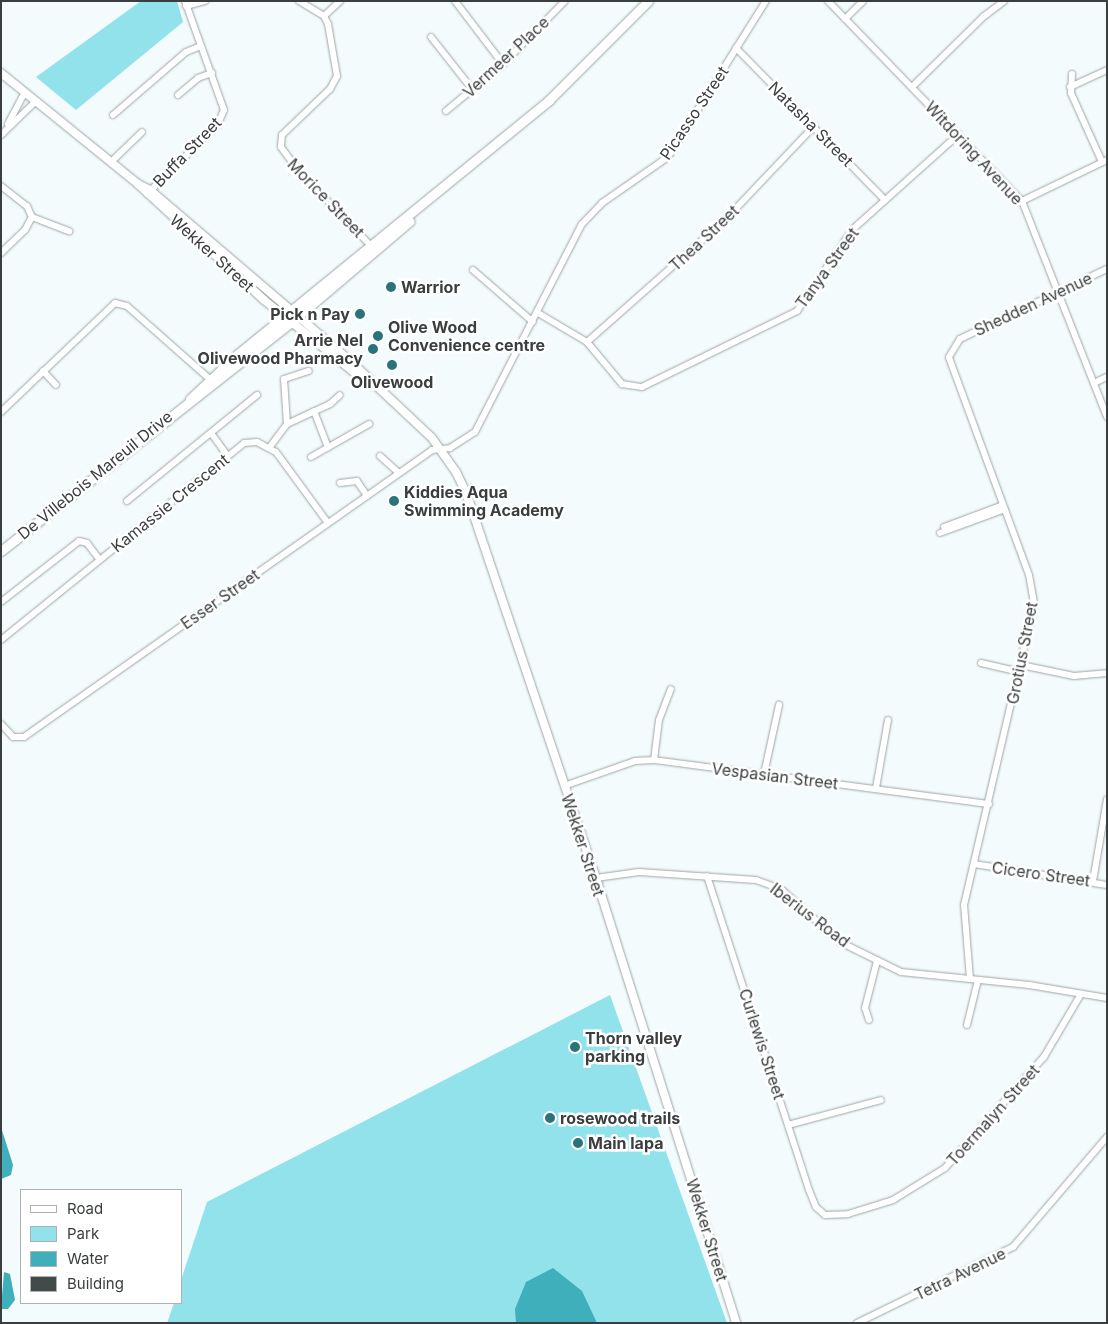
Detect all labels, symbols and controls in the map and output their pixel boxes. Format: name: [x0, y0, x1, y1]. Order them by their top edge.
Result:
street label: Vermeer Place: [459, 12, 553, 102]
street label: Picasso Street: [656, 63, 732, 163]
street label: Natasha Street: [765, 78, 857, 170]
street label: Witdoring Avenue: [921, 97, 1027, 209]
street label: Buffa Street: [149, 113, 225, 191]
street label: Morice Street: [284, 155, 368, 241]
street label: Thea Street: [665, 201, 743, 275]
street label: Wekker Street: [166, 210, 258, 296]
street label: Tanya Street: [791, 224, 863, 312]
street label: Shedden Avenue: [971, 268, 1095, 340]
place label: Warrior: [401, 277, 460, 297]
marker: Warrior: [385, 281, 397, 293]
place label: Pick n Pay: [270, 304, 350, 324]
marker: Pick n Pay: [354, 308, 366, 320]
place label: Olive Wood Convenience centre: [388, 317, 545, 355]
place label: Arrie Nel Olivewood Pharmacy: [198, 330, 363, 368]
marker: Olive Wood Convenience centre: [372, 330, 384, 342]
marker: Arrie Nel Olivewood Pharmacy: [367, 343, 379, 355]
marker: Olivewood: [386, 359, 398, 371]
place label: Olivewood: [351, 372, 433, 392]
street label: De Villebois Mareuil Drive: [14, 407, 176, 543]
street label: Kamassie Crescent: [107, 450, 233, 556]
place label: Kiddies Aqua Swimming Academy: [404, 482, 564, 520]
marker: Kiddies Aqua Swimming Academy: [388, 495, 400, 507]
street label: Esser Street: [177, 565, 263, 633]
street label: Grotius Street: [1003, 600, 1041, 706]
street label: Vespasian Street: [711, 759, 839, 793]
street label: Wekker Street: [557, 791, 609, 899]
street label: Cicero Street: [991, 858, 1091, 890]
street label: Iberius Road: [766, 879, 854, 951]
street label: Curlewis Street: [735, 986, 789, 1102]
place label: Thorn valley parking: [585, 1028, 682, 1066]
marker: Thorn valley parking: [569, 1041, 581, 1053]
street label: Toermalyn Street: [943, 1061, 1043, 1169]
place label: rosewood trails: [560, 1108, 680, 1128]
marker: rosewood trails: [544, 1112, 556, 1124]
place label: Main lapa: [588, 1133, 663, 1153]
marker: Main lapa: [572, 1137, 584, 1149]
street label: Wekker Street: [682, 1176, 732, 1284]
legend: [20, 1189, 182, 1304]
text: Road: [67, 1199, 103, 1218]
text: Park: [67, 1224, 99, 1243]
street label: Tetra Avenue: [911, 1244, 1009, 1304]
text: Water: [67, 1249, 109, 1268]
text: Building: [67, 1274, 124, 1293]

